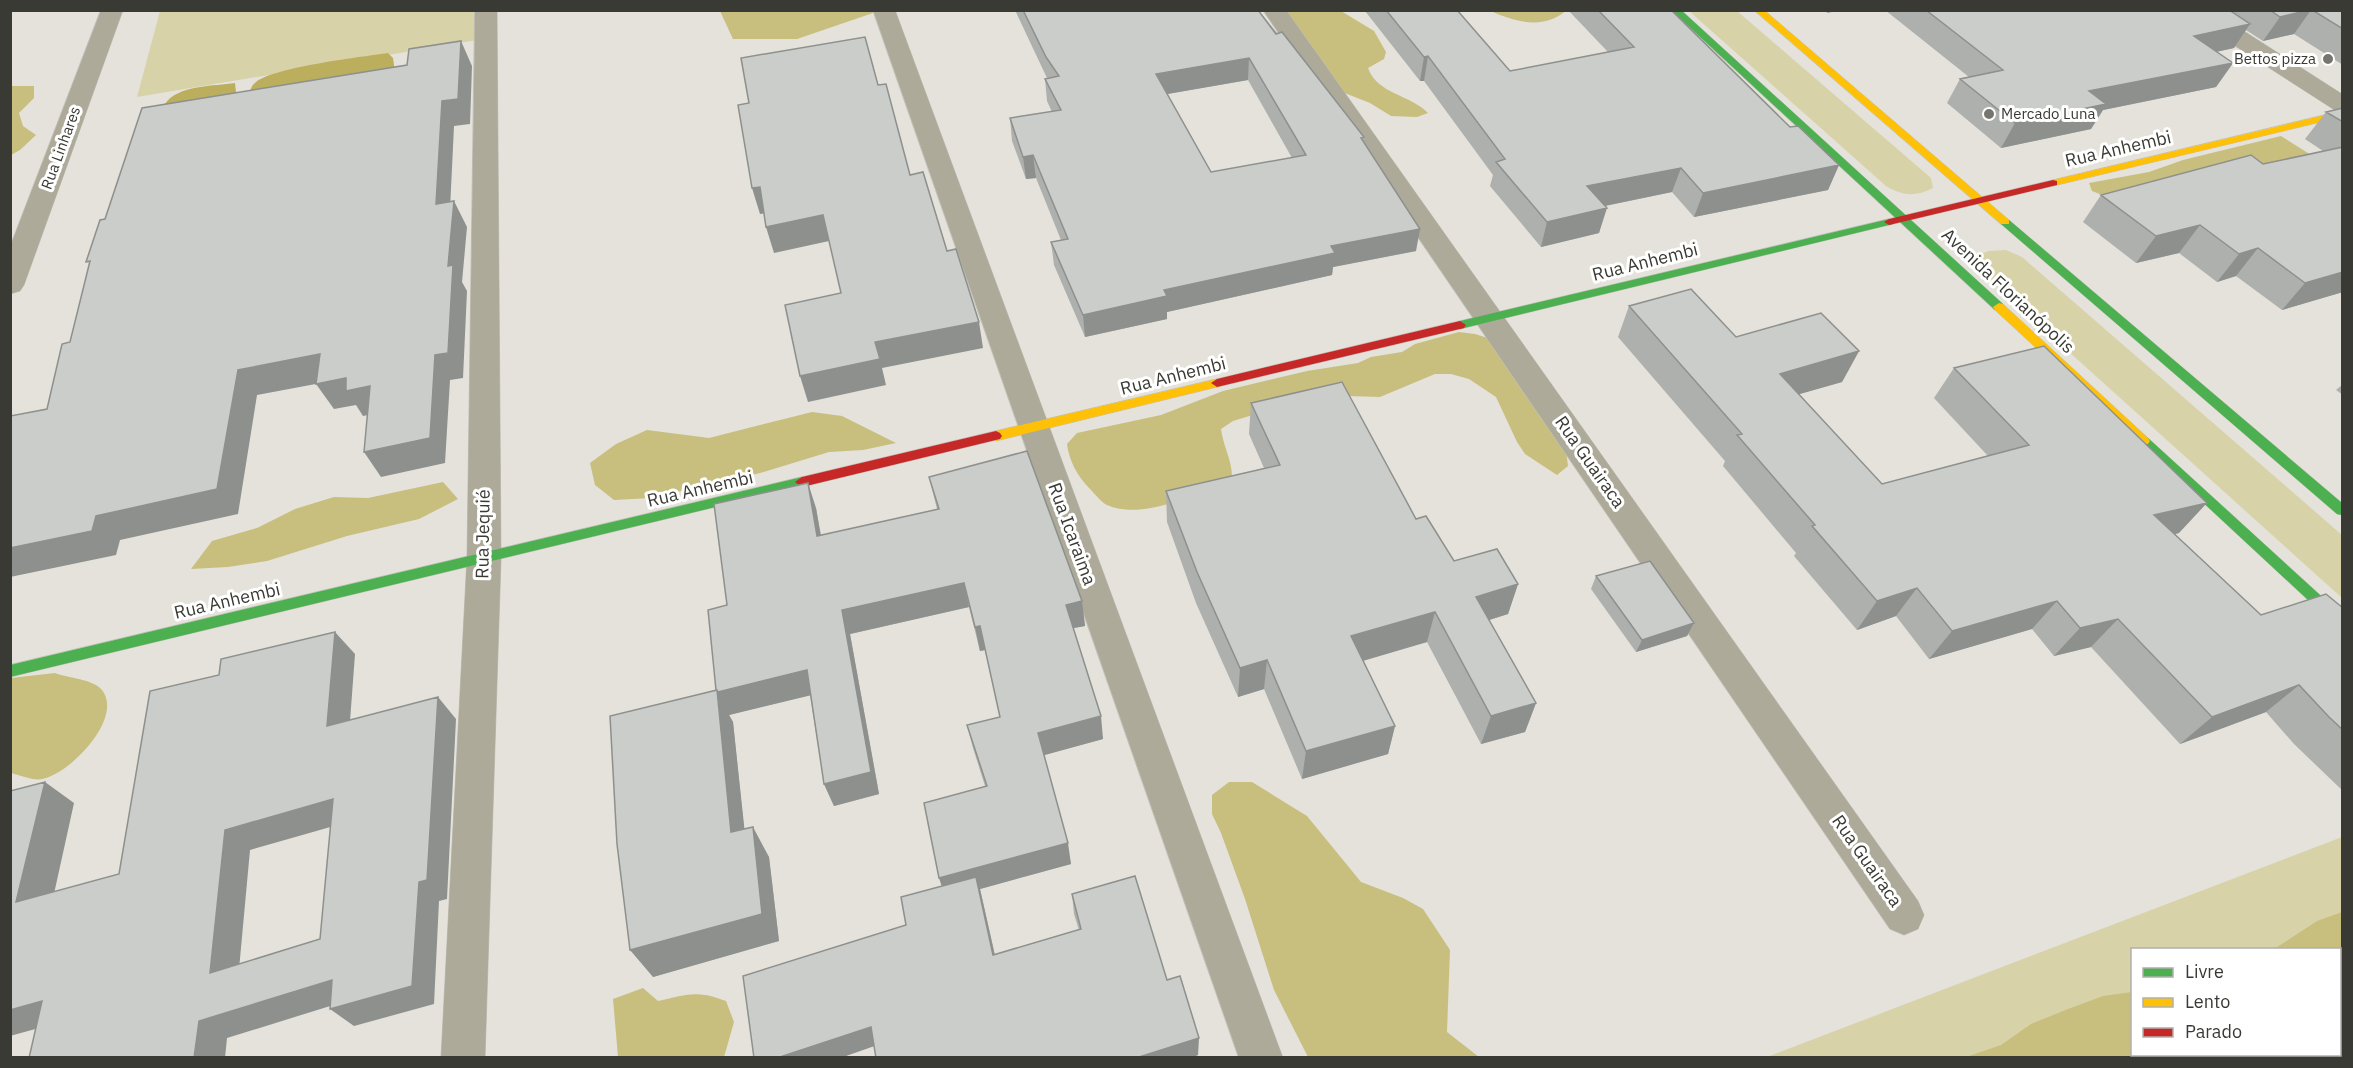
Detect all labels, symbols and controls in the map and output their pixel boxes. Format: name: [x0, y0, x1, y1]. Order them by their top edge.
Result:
place label: Bettos pizza: [2234, 49, 2316, 68]
marker: Bettos pizza: [2321, 52, 2335, 66]
street label: Rua Linhares: [37, 104, 84, 192]
place label: Mercado Luna: [2001, 104, 2095, 123]
marker: Mercado Luna: [1982, 107, 1996, 121]
street label: Rua Anhembi: [2063, 125, 2173, 172]
street label: Avenida Florianópolis: [1937, 223, 2080, 358]
street label: Rua Anhembi: [1590, 237, 1700, 286]
street label: Rua Anhembi: [1118, 351, 1228, 400]
street label: Rua Guairaca: [1550, 411, 1631, 513]
street label: Rua Anhembi: [645, 465, 755, 512]
street label: Rua Icaraima: [1043, 479, 1102, 589]
street label: Rua Jequié: [470, 489, 495, 579]
street label: Rua Anhembi: [172, 577, 282, 624]
street label: Rua Guairaca: [1827, 810, 1908, 912]
legend: [2131, 948, 2341, 1056]
text: Livre: [2185, 960, 2224, 983]
text: Lento: [2185, 990, 2230, 1013]
text: Parado: [2185, 1020, 2242, 1043]

